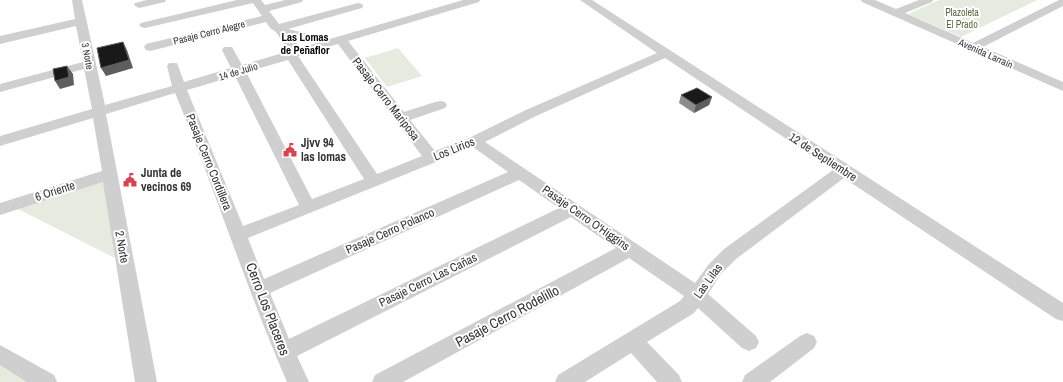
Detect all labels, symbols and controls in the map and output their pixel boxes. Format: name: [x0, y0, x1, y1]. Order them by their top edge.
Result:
park label: Plazoleta El Prado: [945, 6, 979, 31]
street label: Pasaje Cerro Alegre: [172, 17, 247, 48]
district label: Las Lomas de Peñaflor: [280, 30, 330, 57]
street label: Avenida Larraín: [956, 35, 1015, 71]
street label: 3 Norte: [79, 42, 97, 71]
street label: Pasaje Cerro Mariposa: [349, 54, 424, 144]
street label: 14 de Julio: [217, 59, 260, 84]
street label: Pasaje Cerro Cordillera: [182, 111, 236, 213]
street label: 12 de Septiembre: [786, 129, 860, 185]
street label: Los Lirios: [431, 133, 477, 165]
place label: Jjvv 94 las lomas: [301, 135, 346, 165]
public building icon: Jjvv 94 las lomas: [282, 142, 298, 158]
place label: Junta de vecinos 69: [141, 165, 192, 195]
public building icon: Junta de vecinos 69: [122, 172, 138, 188]
street label: 6 Oriente: [33, 177, 77, 205]
street label: Pasaje Cerro O'Higgins: [539, 182, 633, 254]
street label: Pasaje Cerro Polanco: [343, 204, 437, 258]
street label: 2 Norte: [111, 230, 133, 264]
street label: Pasaje Cerro Las Cañas: [376, 249, 480, 311]
street label: Cerro Los Placeres: [242, 260, 294, 358]
street label: Las Lilas: [690, 260, 726, 302]
street label: Pasaje Cerro Rodelillo: [452, 281, 562, 351]

